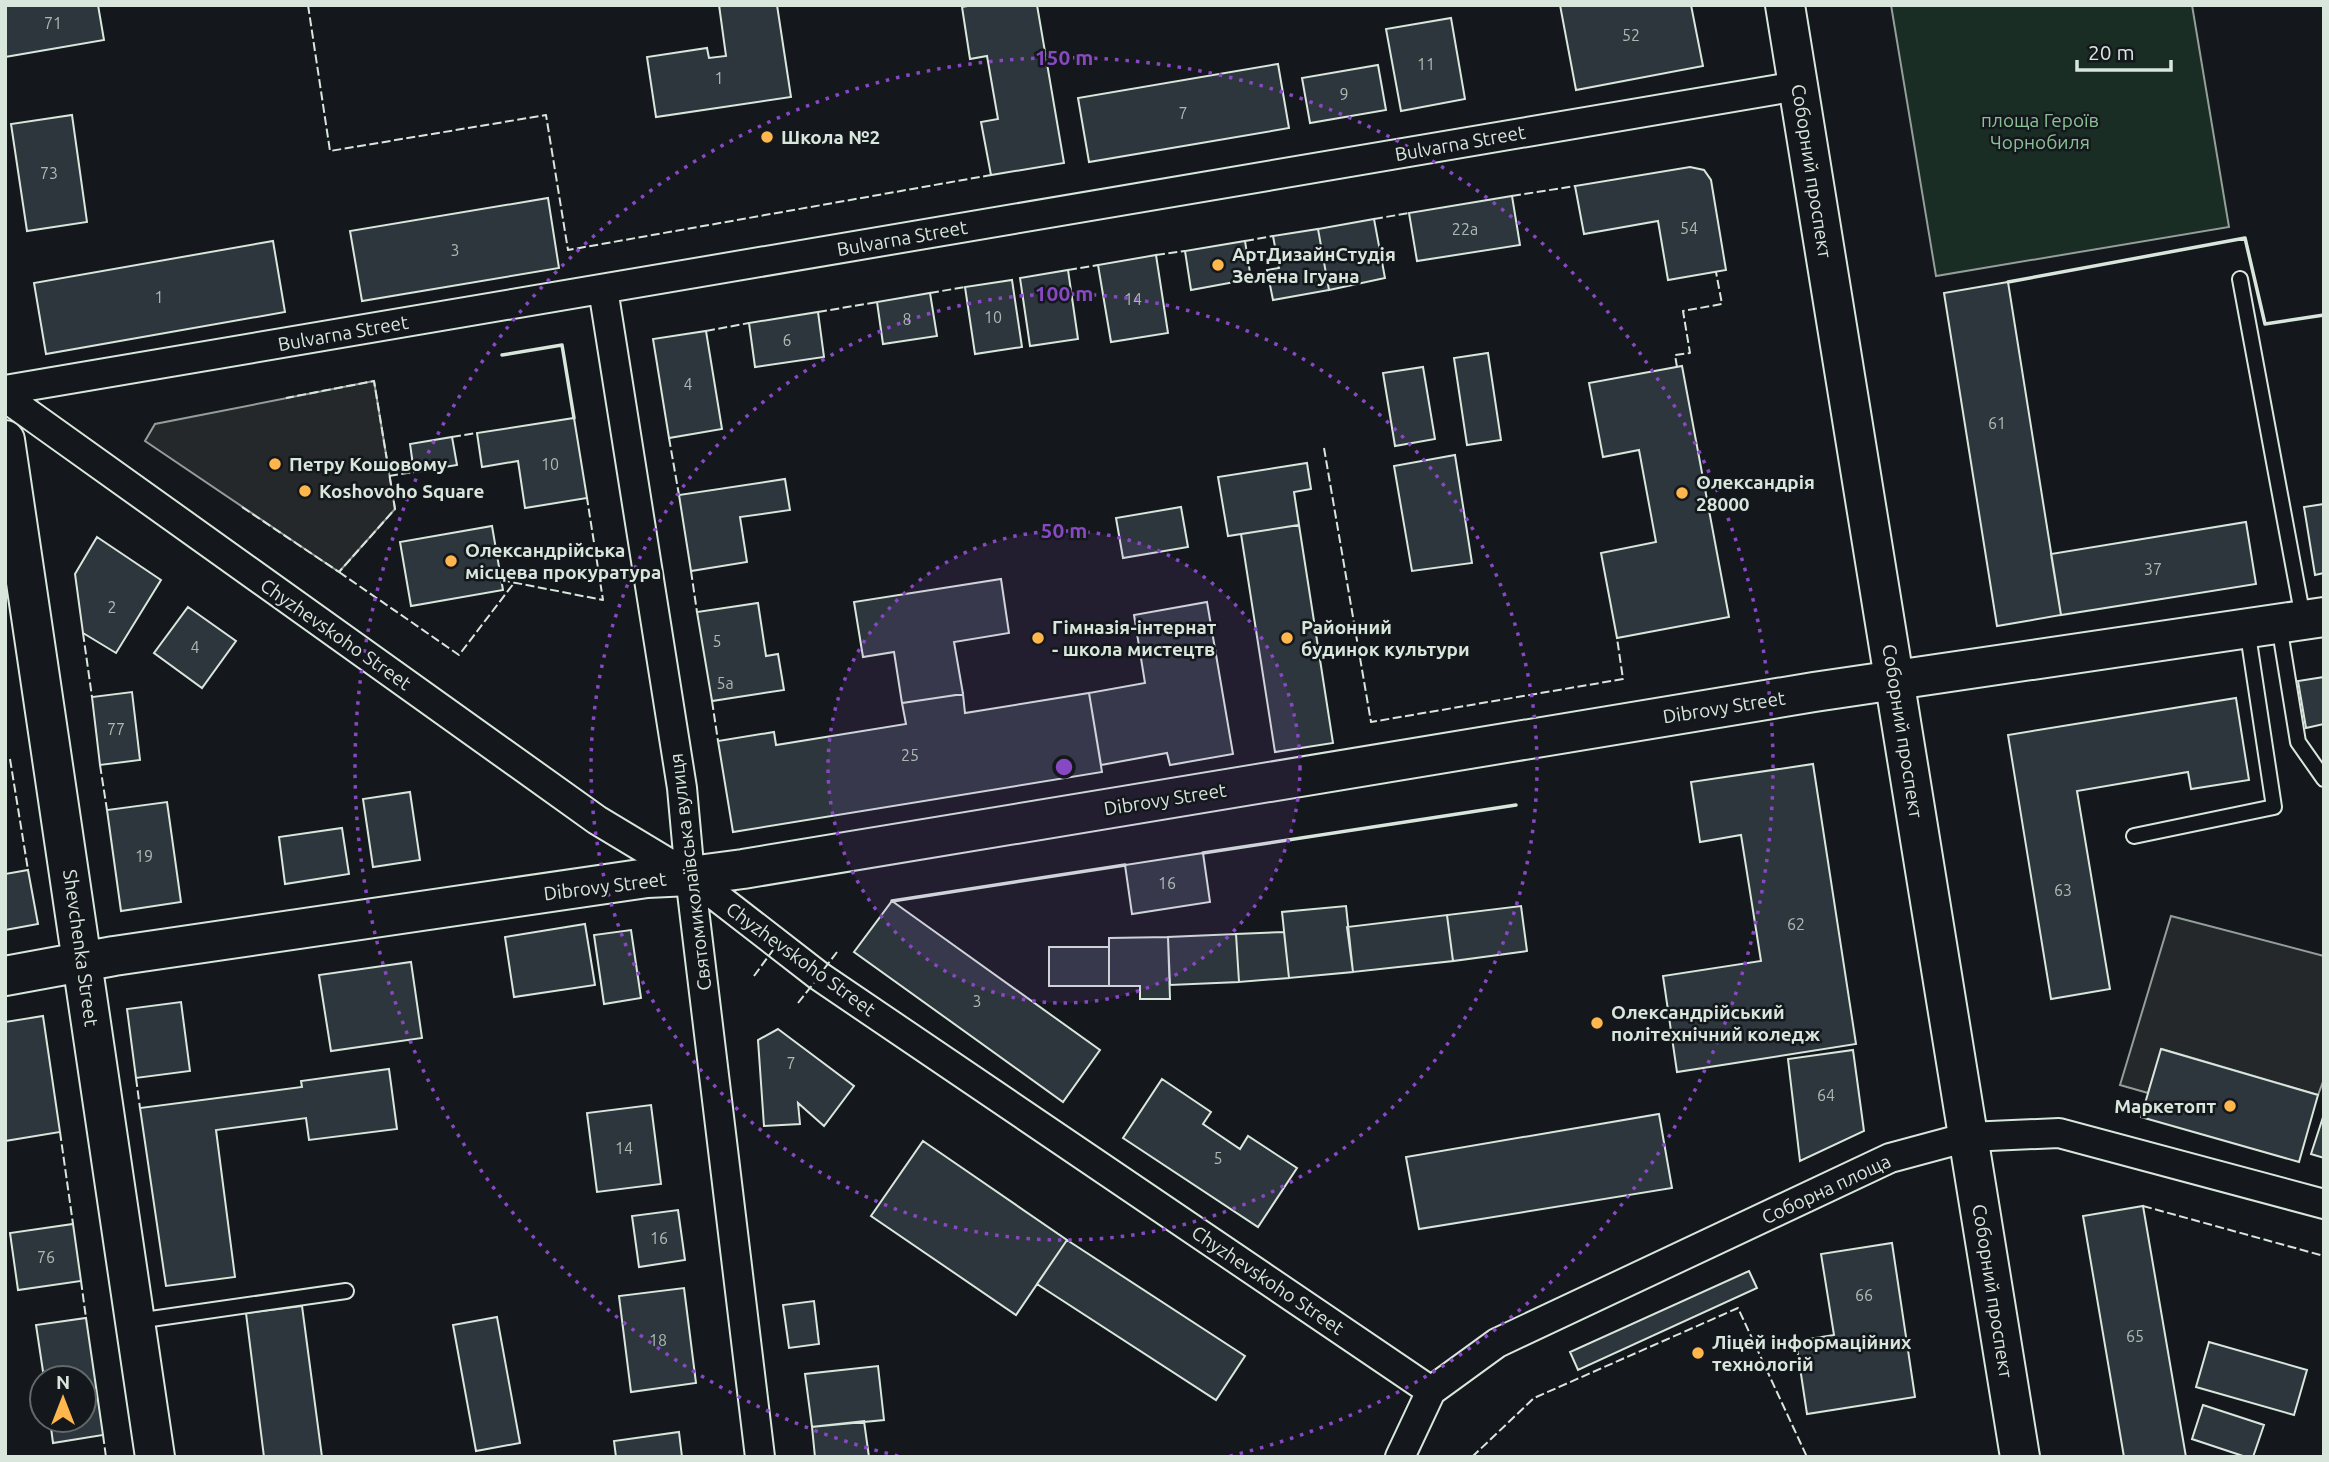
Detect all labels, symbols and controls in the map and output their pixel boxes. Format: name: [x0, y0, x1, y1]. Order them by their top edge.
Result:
house number: 71: [44, 14, 62, 32]
house number: 52: [1622, 26, 1640, 44]
scale bar: [2077, 28, 2172, 72]
text: 20 m: [2088, 40, 2135, 64]
text: 150 m: [1035, 45, 1093, 69]
house number: 11: [1417, 55, 1435, 73]
house number: 1: [714, 69, 724, 87]
street label: Соборний проспект: [1787, 83, 1837, 260]
house number: 9: [1339, 85, 1349, 103]
house number: 7: [1178, 104, 1188, 122]
park label: площа Героїв Чорнобиля: [1981, 109, 2099, 153]
street label: Bulvarna Street: [1393, 121, 1527, 165]
place label: Школа №2: [781, 126, 880, 148]
marker: Школа №2: [759, 129, 775, 145]
house number: 73: [40, 164, 58, 182]
street label: Bulvarna Street: [835, 216, 969, 260]
house number: 54: [1680, 219, 1698, 237]
house number: 22а: [1452, 220, 1478, 238]
house number: 3: [450, 241, 460, 259]
place label: АртДизайнСтудія Зелена Ігуана: [1232, 243, 1396, 287]
marker: АртДизайнСтудія Зелена Ігуана: [1210, 257, 1226, 273]
text: 100 m: [1035, 281, 1093, 305]
house number: 1: [154, 288, 164, 306]
house number: 14: [1124, 290, 1142, 308]
house number: 10: [984, 308, 1002, 326]
house number: 8: [902, 310, 912, 328]
street label: Bulvarna Street: [276, 311, 410, 355]
house number: 6: [782, 331, 792, 349]
house number: 4: [683, 375, 693, 393]
house number: 61: [1988, 414, 2006, 432]
place label: Петру Кошовому: [289, 453, 447, 475]
house number: 10: [541, 455, 559, 473]
marker: Петру Кошовому: [267, 456, 283, 472]
place label: Олександрія 28000: [1696, 471, 1815, 515]
place label: Koshovoho Square: [319, 480, 484, 502]
marker: Koshovoho Square: [297, 483, 313, 499]
marker: Олександрія 28000: [1674, 485, 1690, 501]
text: 50 m: [1041, 518, 1087, 542]
place label: Олександрійська місцева прокуратура: [465, 539, 661, 583]
marker: Олександрійська місцева прокуратура: [443, 553, 459, 569]
house number: 37: [2144, 560, 2162, 578]
street label: Chyzhevskoho Street: [256, 574, 416, 695]
house number: 2: [107, 598, 117, 616]
place label: Гімназія-інтернат - школа мистецтв: [1052, 616, 1217, 660]
place label: Районний будинок культури: [1301, 616, 1470, 660]
marker: Гімназія-інтернат - школа мистецтв: [1030, 630, 1046, 646]
marker: Районний будинок культури: [1279, 630, 1295, 646]
house number: 5: [712, 632, 722, 650]
house number: 4: [190, 638, 200, 656]
street label: Соборний проспект: [1878, 643, 1928, 820]
house number: 5а: [716, 674, 734, 692]
street label: Dibrovy Street: [1661, 686, 1787, 728]
house number: 77: [107, 720, 125, 738]
house number: 25: [901, 746, 919, 764]
street label: Святомиколаївська вулиця: [665, 752, 715, 992]
centre of rings: [1052, 755, 1076, 779]
street label: Dibrovy Street: [1102, 778, 1228, 820]
house number: 19: [135, 847, 153, 865]
street label: Dibrovy Street: [542, 867, 668, 904]
street label: Shevchenka Street: [59, 868, 103, 1028]
house number: 16: [1158, 874, 1176, 892]
house number: 63: [2054, 881, 2072, 899]
street label: Chyzhevskoho Street: [722, 898, 880, 1021]
house number: 62: [1787, 915, 1805, 933]
house number: 3: [972, 992, 982, 1010]
place label: Олександрійський політехнічний коледж: [1611, 1001, 1820, 1045]
marker: Олександрійський політехнічний коледж: [1589, 1015, 1605, 1031]
house number: 7: [786, 1054, 796, 1072]
house number: 64: [1817, 1086, 1835, 1104]
place label: Маркетопт: [2114, 1095, 2216, 1117]
marker: Маркетопт: [2222, 1098, 2238, 1114]
house number: 14: [615, 1139, 633, 1157]
house number: 5: [1213, 1149, 1223, 1167]
street label: Соборна площа: [1758, 1149, 1894, 1229]
street label: Соборний проспект: [1968, 1203, 2018, 1380]
street label: Chyzhevskoho Street: [1188, 1221, 1349, 1339]
house number: 16: [650, 1229, 668, 1247]
house number: 76: [37, 1248, 55, 1266]
house number: 66: [1855, 1286, 1873, 1304]
house number: 65: [2126, 1327, 2144, 1345]
house number: 18: [649, 1331, 667, 1349]
place label: Ліцей інформаційних технологій: [1712, 1331, 1912, 1375]
marker: Ліцей інформаційних технологій: [1690, 1345, 1706, 1361]
north arrow: [28, 1364, 98, 1434]
text: N: [56, 1371, 70, 1393]

